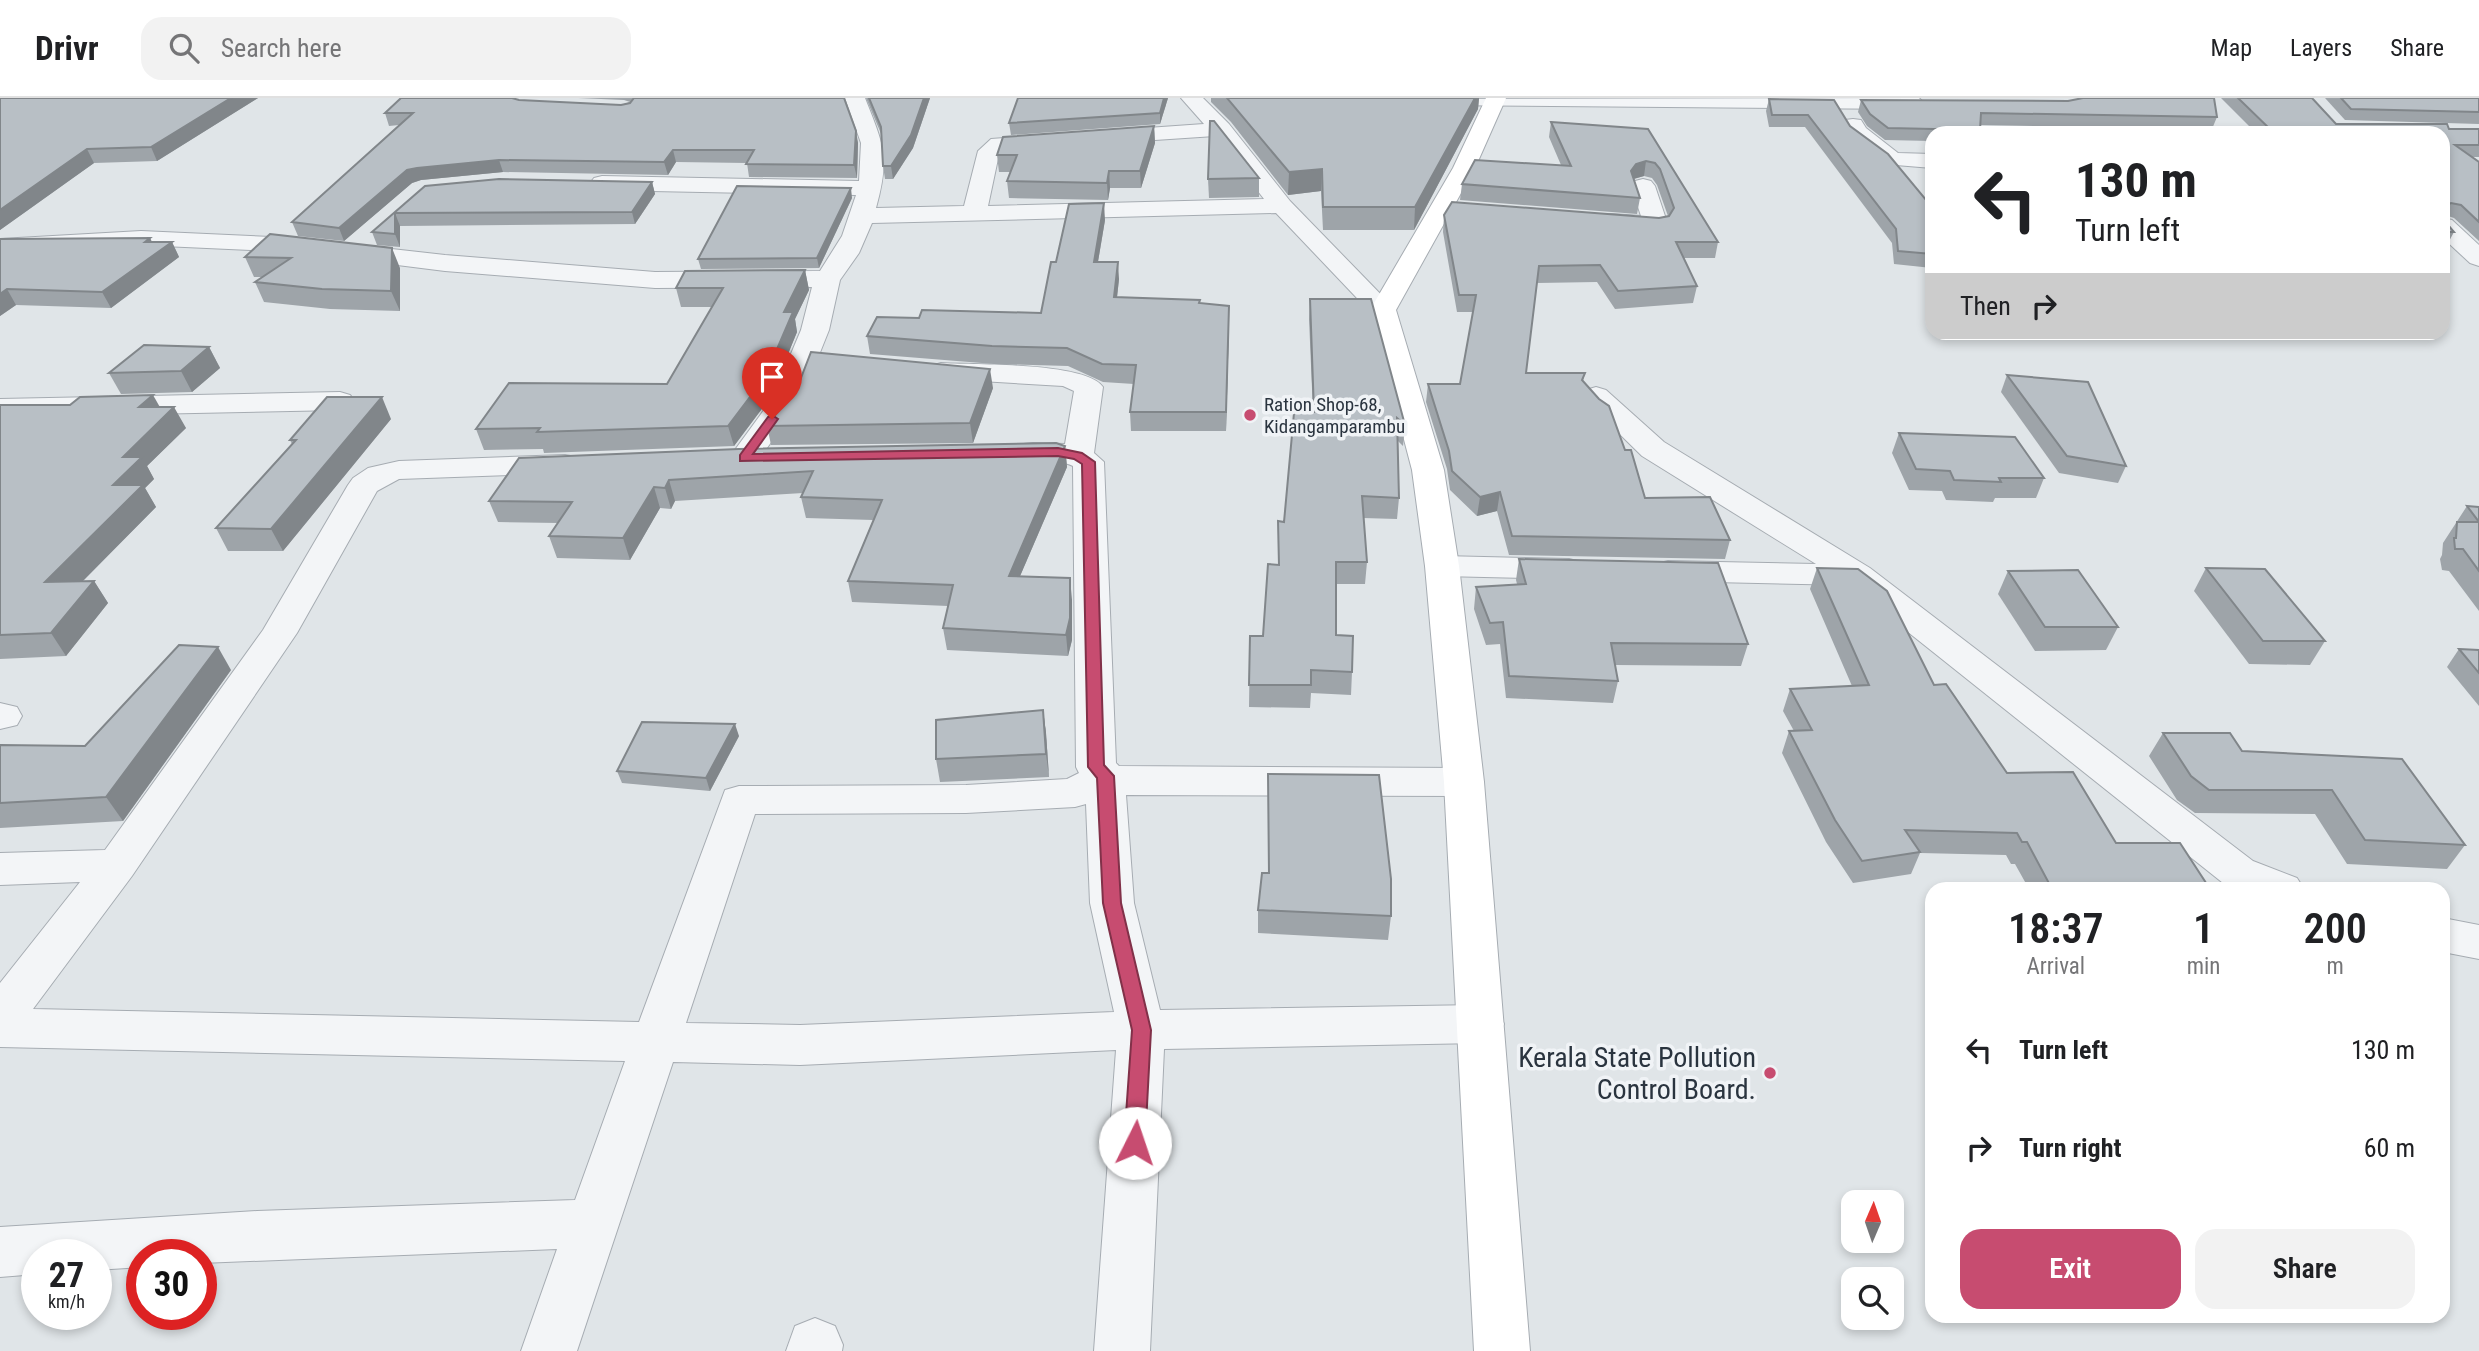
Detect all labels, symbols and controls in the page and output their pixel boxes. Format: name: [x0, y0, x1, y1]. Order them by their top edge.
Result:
search box: [141, 17, 631, 80]
text: Drivr: [35, 29, 99, 68]
icon: search: [165, 29, 203, 67]
text: Search here: [221, 33, 342, 63]
text: Map: [2211, 34, 2252, 62]
text: Layers: [2290, 34, 2352, 62]
text: Share: [2390, 34, 2444, 62]
text: 130 m: [2075, 152, 2197, 209]
icon: left: [1960, 154, 2051, 245]
text: Turn left: [2075, 211, 2180, 249]
icon: right: [2025, 287, 2063, 325]
text: Then: [1960, 291, 2011, 321]
pin: [742, 347, 802, 419]
icon: arrive: [753, 358, 791, 396]
place label: Ration Shop-68, Kidangamparambu: [1264, 393, 1405, 438]
marker: Ration Shop-68, Kidangamparambu: [1242, 407, 1258, 423]
text: 18:37: [2008, 904, 2104, 953]
text: 1: [2193, 904, 2214, 953]
text: 200: [2304, 904, 2367, 953]
text: Arrival: [2027, 953, 2085, 980]
text: min: [2187, 953, 2220, 980]
text: m: [2327, 953, 2344, 980]
icon: left: [1960, 1031, 1998, 1069]
text: Turn left: [2019, 1035, 2108, 1065]
text: 130 m: [2351, 1035, 2415, 1065]
place label: Kerala State Pollution Control Board.: [1518, 1041, 1756, 1106]
marker: Kerala State Pollution Control Board.: [1762, 1065, 1778, 1081]
position arrow: [1098, 1106, 1172, 1180]
icon: right: [1960, 1129, 1998, 1167]
text: Turn right: [2019, 1133, 2121, 1163]
text: 60 m: [2364, 1133, 2415, 1163]
north arrow: [1841, 1190, 1904, 1253]
map controls: [1841, 1190, 1904, 1330]
button: Exit: [1960, 1229, 2181, 1309]
button: Share: [2195, 1229, 2415, 1309]
speed limit sign: 30: [126, 1239, 217, 1330]
text: 27: [49, 1255, 84, 1296]
button: search: [1841, 1267, 1904, 1330]
text: km/h: [48, 1291, 85, 1312]

